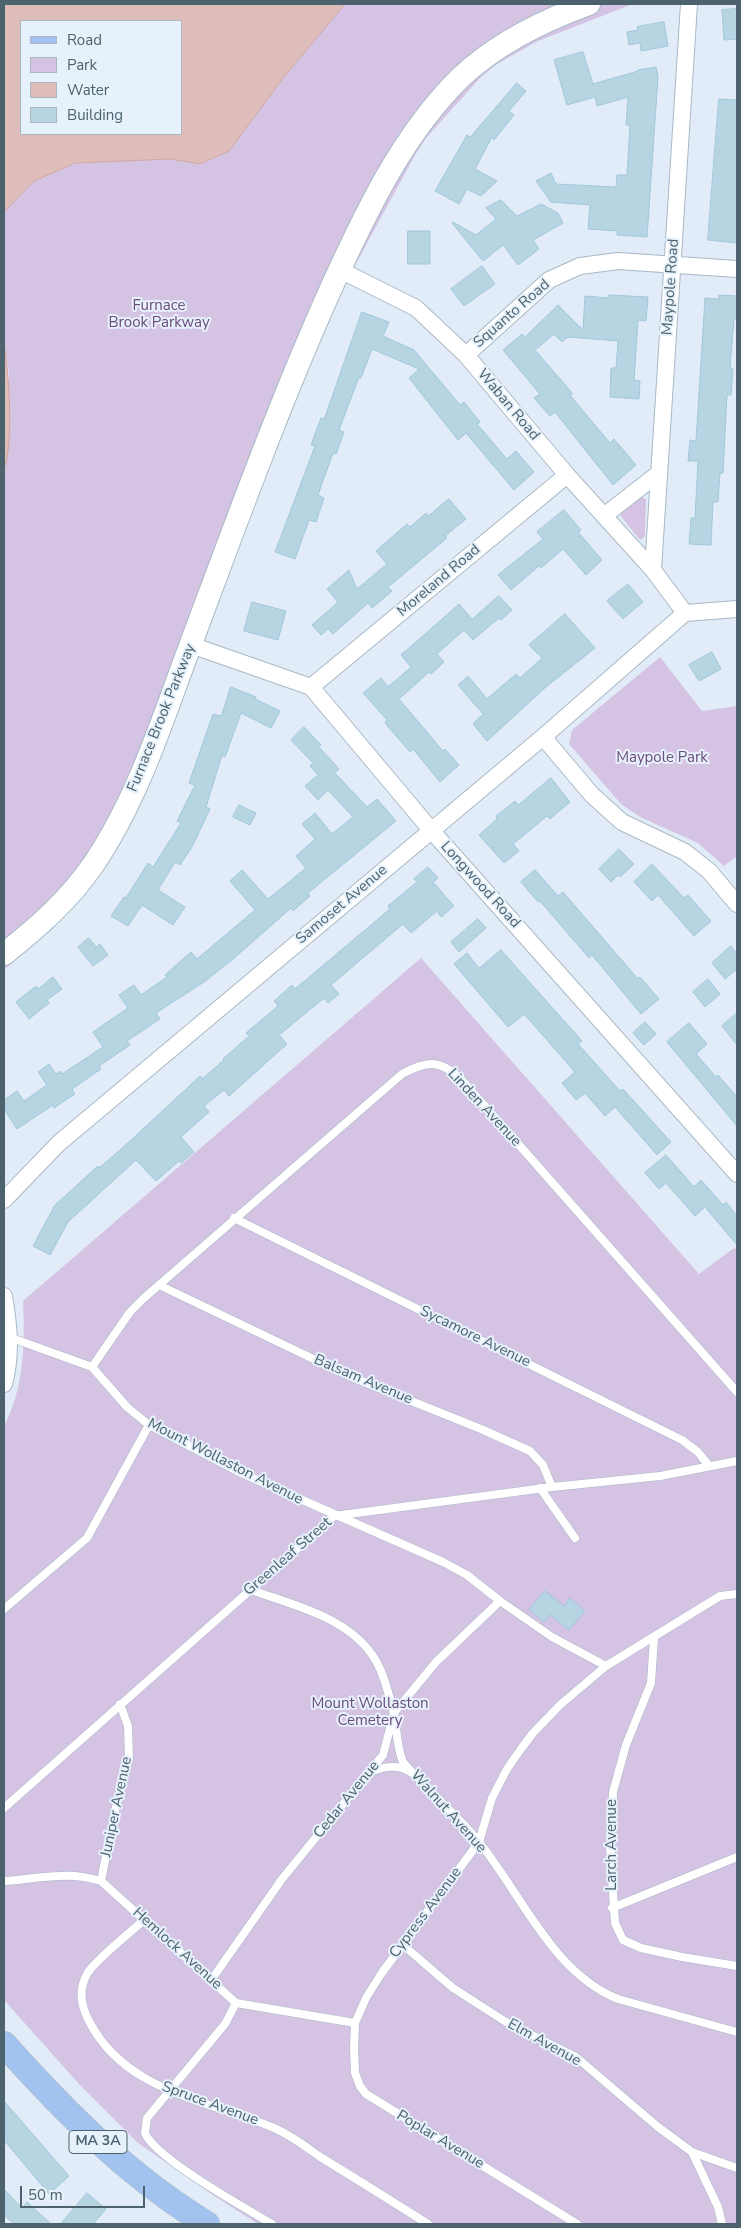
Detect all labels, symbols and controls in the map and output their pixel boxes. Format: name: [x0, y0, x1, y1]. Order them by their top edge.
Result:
legend: [20, 20, 182, 135]
text: Road: [67, 30, 102, 50]
text: Park: [67, 55, 97, 75]
text: Water: [67, 80, 109, 100]
text: Building: [67, 105, 123, 125]
street label: Maypole Road: [659, 238, 683, 336]
street label: Squanto Road: [470, 276, 554, 352]
park label: Furnace Brook Parkway: [108, 297, 210, 332]
street label: Waban Road: [473, 366, 543, 444]
street label: Moreland Road: [394, 541, 484, 621]
street label: Furnace Brook Parkway: [124, 641, 200, 795]
park label: Maypole Park: [616, 749, 708, 767]
street label: Longwood Road: [436, 838, 524, 932]
street label: Samoset Avenue: [293, 862, 391, 948]
street label: Linden Avenue: [443, 1065, 525, 1151]
street label: Sycamore Avenue: [417, 1302, 533, 1372]
street label: Balsam Avenue: [311, 1351, 415, 1409]
street label: Mount Wollaston Avenue: [144, 1415, 306, 1509]
street label: Greenleaf Street: [240, 1514, 336, 1600]
park label: Mount Wollaston Cemetery: [311, 1695, 429, 1730]
street label: Juniper Avenue: [98, 1755, 136, 1859]
street label: Cedar Avenue: [310, 1758, 384, 1842]
street label: Walnut Avenue: [406, 1767, 490, 1857]
street label: Larch Avenue: [603, 1799, 621, 1891]
street label: Cypress Avenue: [386, 1864, 466, 1962]
street label: Hemlock Avenue: [129, 1904, 225, 1994]
street label: Elm Avenue: [504, 2016, 584, 2070]
street label: Spruce Avenue: [159, 2078, 261, 2130]
street label: Poplar Avenue: [393, 2107, 487, 2173]
road number: MA 3A: [69, 2130, 127, 2154]
scale bar: [22, 2176, 148, 2208]
text: 50 m: [28, 2185, 63, 2205]

